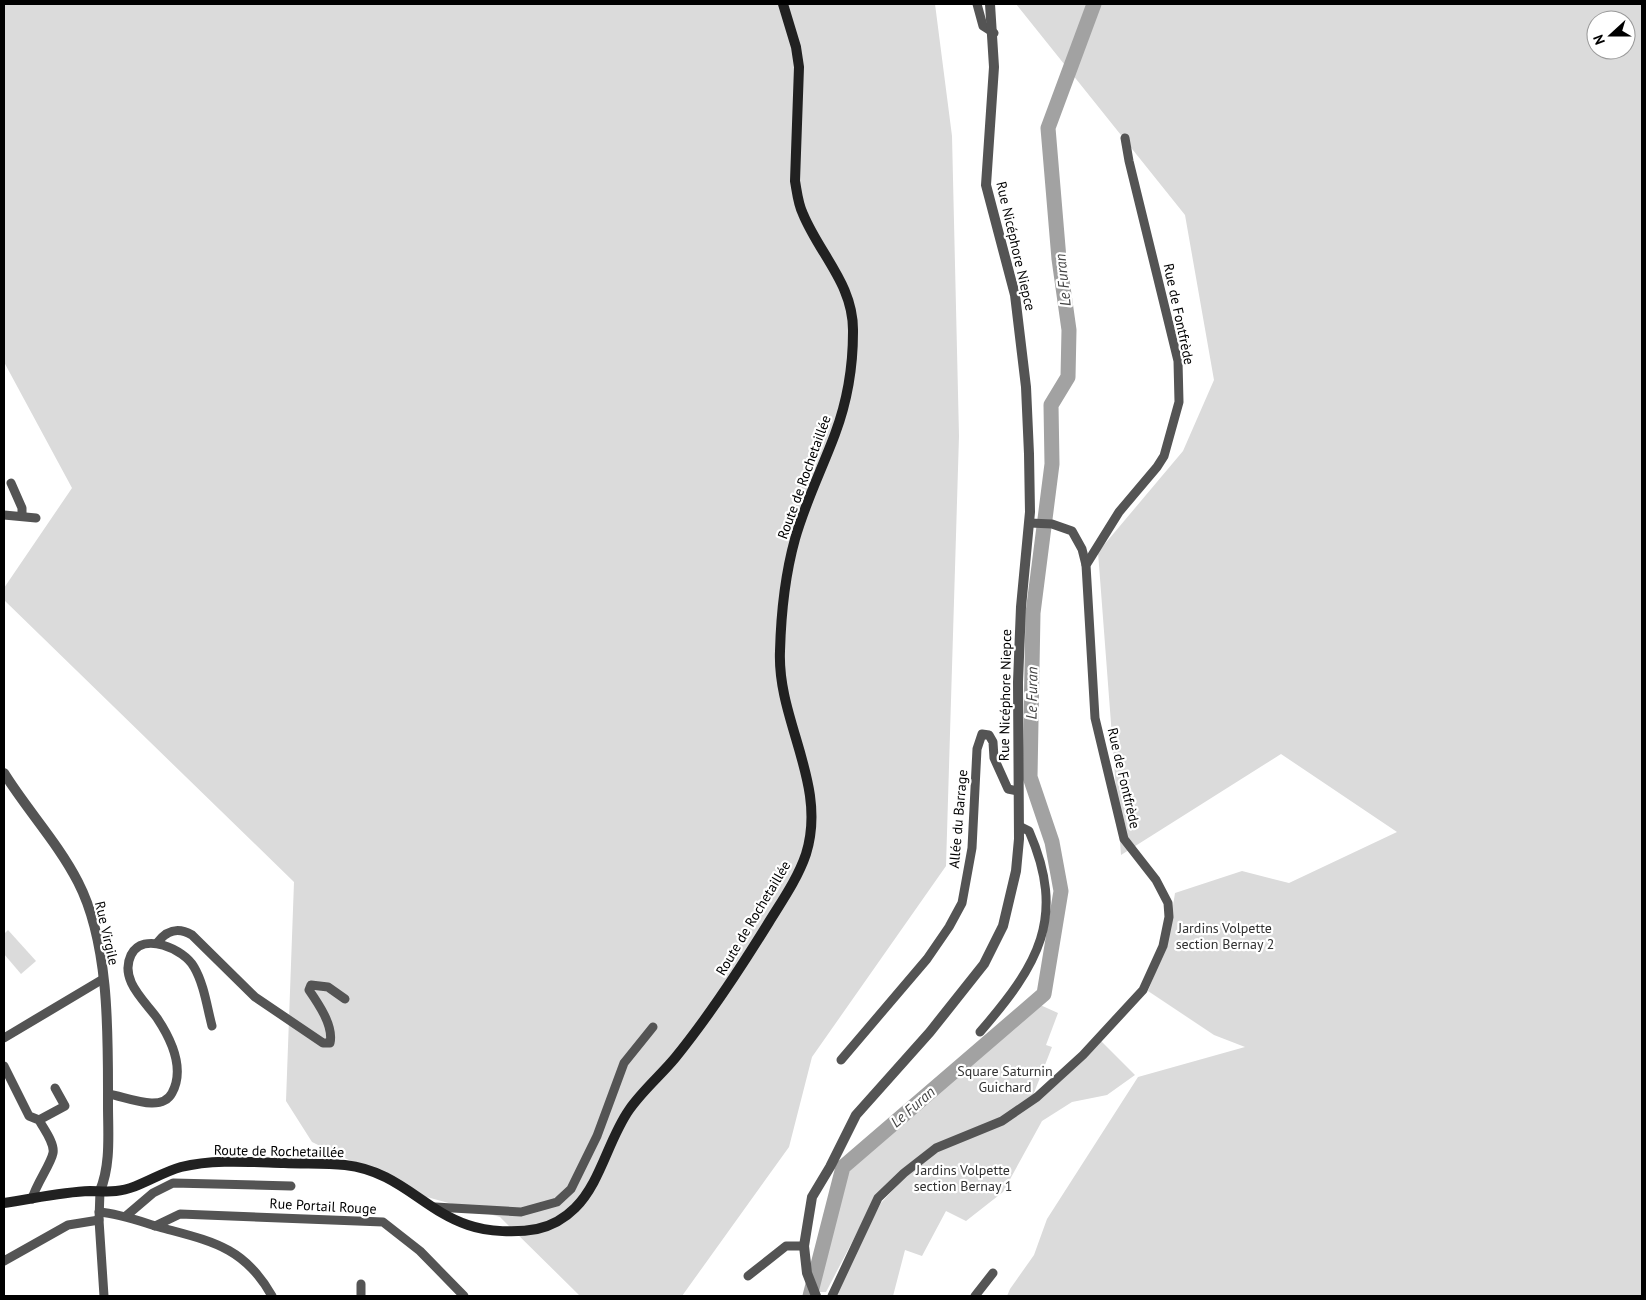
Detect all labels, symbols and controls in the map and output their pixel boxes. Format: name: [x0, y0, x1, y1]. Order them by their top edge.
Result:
north arrow: [1586, 10, 1636, 60]
text: N: [1589, 32, 1609, 47]
street label: Rue Nicéphore Niepce: [992, 180, 1040, 312]
water label: Le Furan: [1050, 253, 1075, 307]
street label: Rue de Fontfrède: [1159, 262, 1199, 366]
street label: Route de Rochetaillée: [773, 413, 835, 541]
street label: Rue Nicéphore Niepce: [995, 629, 1015, 761]
water label: Le Furan: [1022, 666, 1041, 720]
street label: Rue de Fontfrède: [1104, 726, 1144, 830]
street label: Allée du Barrage: [945, 769, 971, 869]
street label: Route de Rochetaillée: [712, 857, 794, 979]
street label: Rue Virgile: [91, 899, 123, 967]
park label: Jardins Volpette section Bernay 2: [1176, 919, 1274, 953]
park label: Square Saturnin Guichard: [957, 1062, 1053, 1096]
water label: Le Furan: [886, 1082, 939, 1131]
street label: Route de Rochetaillée: [214, 1141, 344, 1161]
park label: Jardins Volpette section Bernay 1: [914, 1161, 1012, 1195]
street label: Rue Portail Rouge: [269, 1194, 377, 1218]

